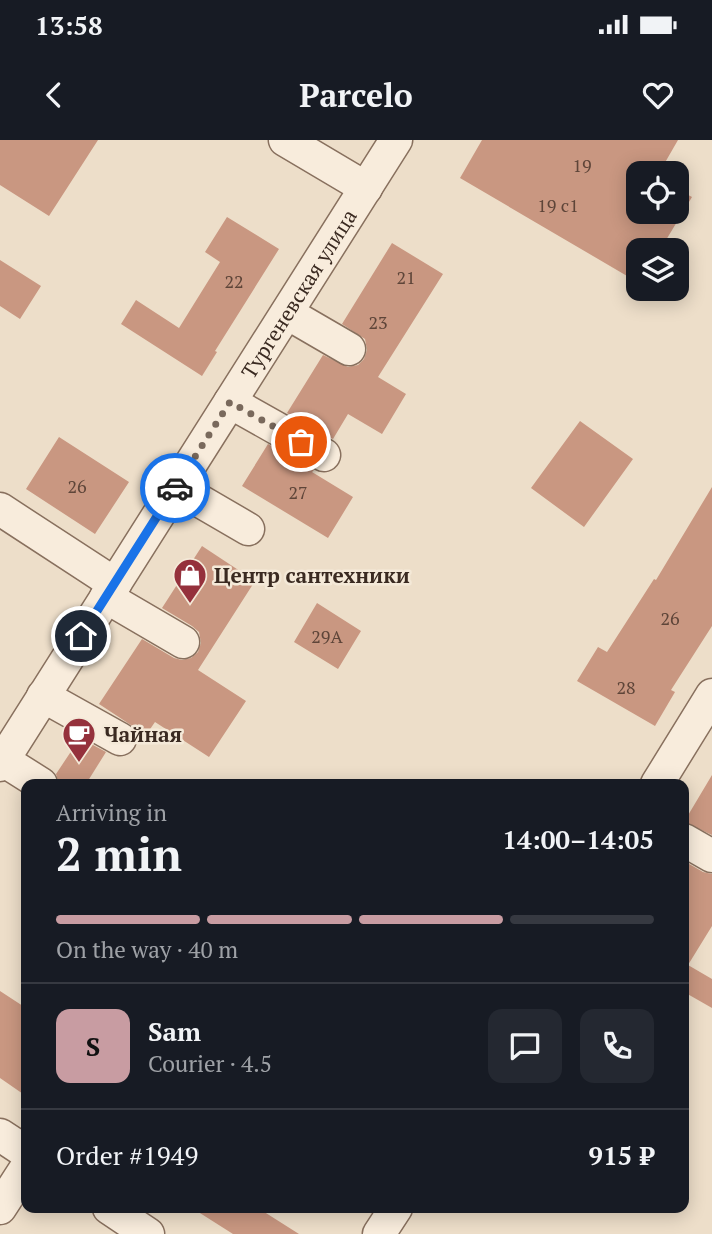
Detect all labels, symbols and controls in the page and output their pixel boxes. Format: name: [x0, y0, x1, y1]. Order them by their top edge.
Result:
text: 13:58: [35, 8, 103, 42]
text: Parcelo: [299, 74, 413, 116]
icon: back: [35, 76, 73, 114]
icon: heart: [639, 76, 677, 114]
house number: 19: [572, 153, 592, 177]
map controls: [626, 161, 689, 301]
button: locate: [626, 161, 689, 224]
house number: 19 с1: [537, 193, 579, 217]
street label: Тургеневская улица: [234, 203, 363, 384]
button: layers: [626, 238, 689, 301]
house number: 21: [396, 265, 416, 289]
house number: 22: [224, 269, 244, 293]
house number: 23: [368, 310, 388, 334]
pin: [271, 412, 331, 472]
icon: bag: [282, 423, 320, 461]
courier: [140, 453, 210, 523]
icon: car: [156, 469, 194, 507]
house number: 26: [67, 474, 87, 498]
house number: 27: [288, 480, 308, 504]
shop icon: Центр сантехники: [171, 556, 209, 605]
place label: Центр сантехники: [214, 561, 410, 589]
pin: [51, 606, 111, 666]
house number: 26: [660, 606, 680, 630]
icon: home: [62, 617, 100, 655]
house number: 29А: [311, 624, 343, 648]
house number: 28: [616, 675, 636, 699]
cafe icon: Чайная: [60, 715, 98, 764]
place label: Чайная: [104, 720, 182, 748]
text: Arriving in: [56, 797, 167, 828]
text: 14:00–14:05: [502, 822, 654, 856]
text: 2 min: [56, 823, 182, 884]
text: On the way · 40 m: [56, 934, 238, 965]
button: chat: [488, 1009, 562, 1083]
button: phone: [580, 1009, 654, 1083]
text: Sam: [148, 1014, 201, 1048]
text: S: [86, 1029, 100, 1063]
text: Courier · 4.5: [148, 1048, 272, 1079]
text: Order #1949: [56, 1138, 198, 1172]
text: 915 ₽: [588, 1138, 654, 1172]

